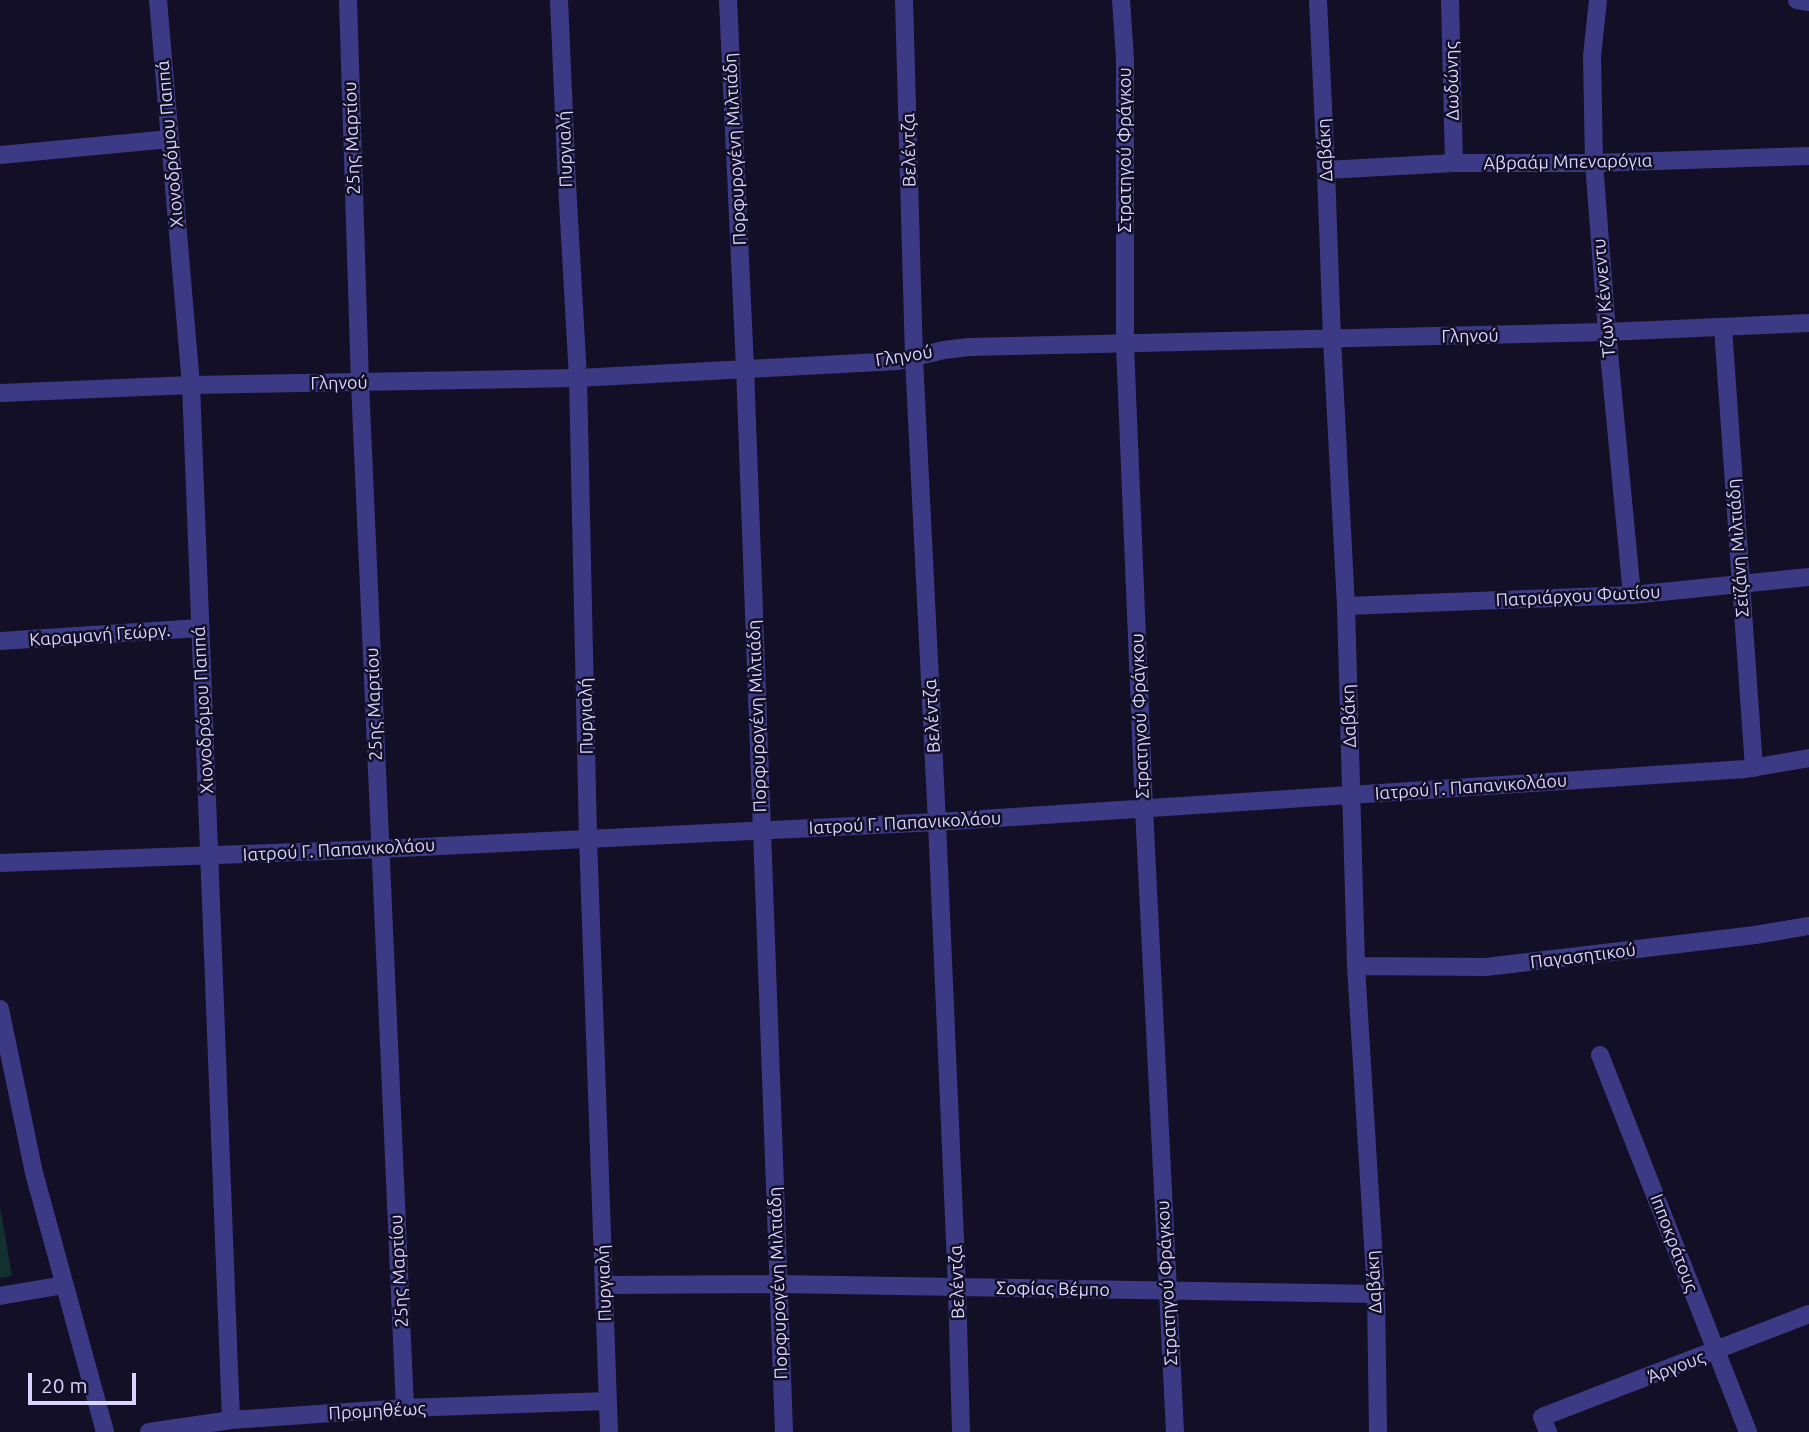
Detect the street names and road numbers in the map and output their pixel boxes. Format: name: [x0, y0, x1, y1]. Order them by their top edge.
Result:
street label: Δωδώνης: [1441, 41, 1463, 121]
street label: Πορφυρογένη Μιλτιάδη: [719, 52, 751, 246]
street label: Χιονοδρόμου Παππά: [152, 60, 188, 228]
street label: Στρατηγού Φράγκου: [1114, 67, 1136, 233]
street label: 25ης Μαρτίου: [339, 81, 365, 195]
street label: Πυργιαλή: [553, 110, 577, 188]
street label: Βελέντζα: [898, 113, 920, 187]
street label: Δαβάκη: [1313, 118, 1337, 182]
street label: Αβραάμ Μπεναρόγια: [1483, 150, 1653, 174]
street label: Τζων Κέννεντυ: [1588, 238, 1620, 358]
street label: Γληνού: [1441, 325, 1499, 347]
street label: Γληνού: [874, 341, 934, 371]
street label: Γληνού: [310, 372, 368, 394]
street label: Σεϊζάνη Μιλτιάδη: [1722, 478, 1754, 618]
street label: Πατριάρχου Φωτίου: [1495, 581, 1661, 611]
street label: Καραμανή Γεώργ.: [29, 619, 171, 651]
street label: Πορφυρογένη Μιλτιάδη: [743, 619, 771, 813]
street label: Χιονοδρόμου Παππά: [188, 626, 218, 794]
street label: Στρατηγού Φράγκου: [1126, 633, 1154, 799]
street label: 25ης Μαρτίου: [361, 647, 387, 761]
street label: Πυργιαλή: [575, 677, 597, 755]
street label: Βελέντζα: [919, 678, 945, 754]
street label: Δαβάκη: [1337, 684, 1361, 748]
street label: Ιατρού Γ. Παπανικολάου: [1374, 770, 1568, 804]
street label: Ιατρού Γ. Παπανικολάου: [808, 807, 1002, 839]
street label: Ιατρού Γ. Παπανικολάου: [242, 834, 436, 866]
street label: Παγασητικού: [1529, 939, 1637, 973]
street label: Πορφυρογένη Μιλτιάδη: [764, 1186, 792, 1380]
street label: Ιπποκράτους: [1645, 1191, 1703, 1295]
street label: Στρατηγού Φράγκου: [1152, 1200, 1182, 1366]
street label: 25ης Μαρτίου: [385, 1214, 413, 1328]
street label: Πυργιαλή: [592, 1244, 616, 1322]
street label: Βελέντζα: [945, 1245, 969, 1319]
street label: Δαβάκη: [1362, 1250, 1386, 1314]
street label: Σοφίας Βέμπο: [996, 1277, 1110, 1301]
street label: Άργους: [1644, 1346, 1708, 1388]
street label: Προμηθέως: [328, 1398, 426, 1424]

